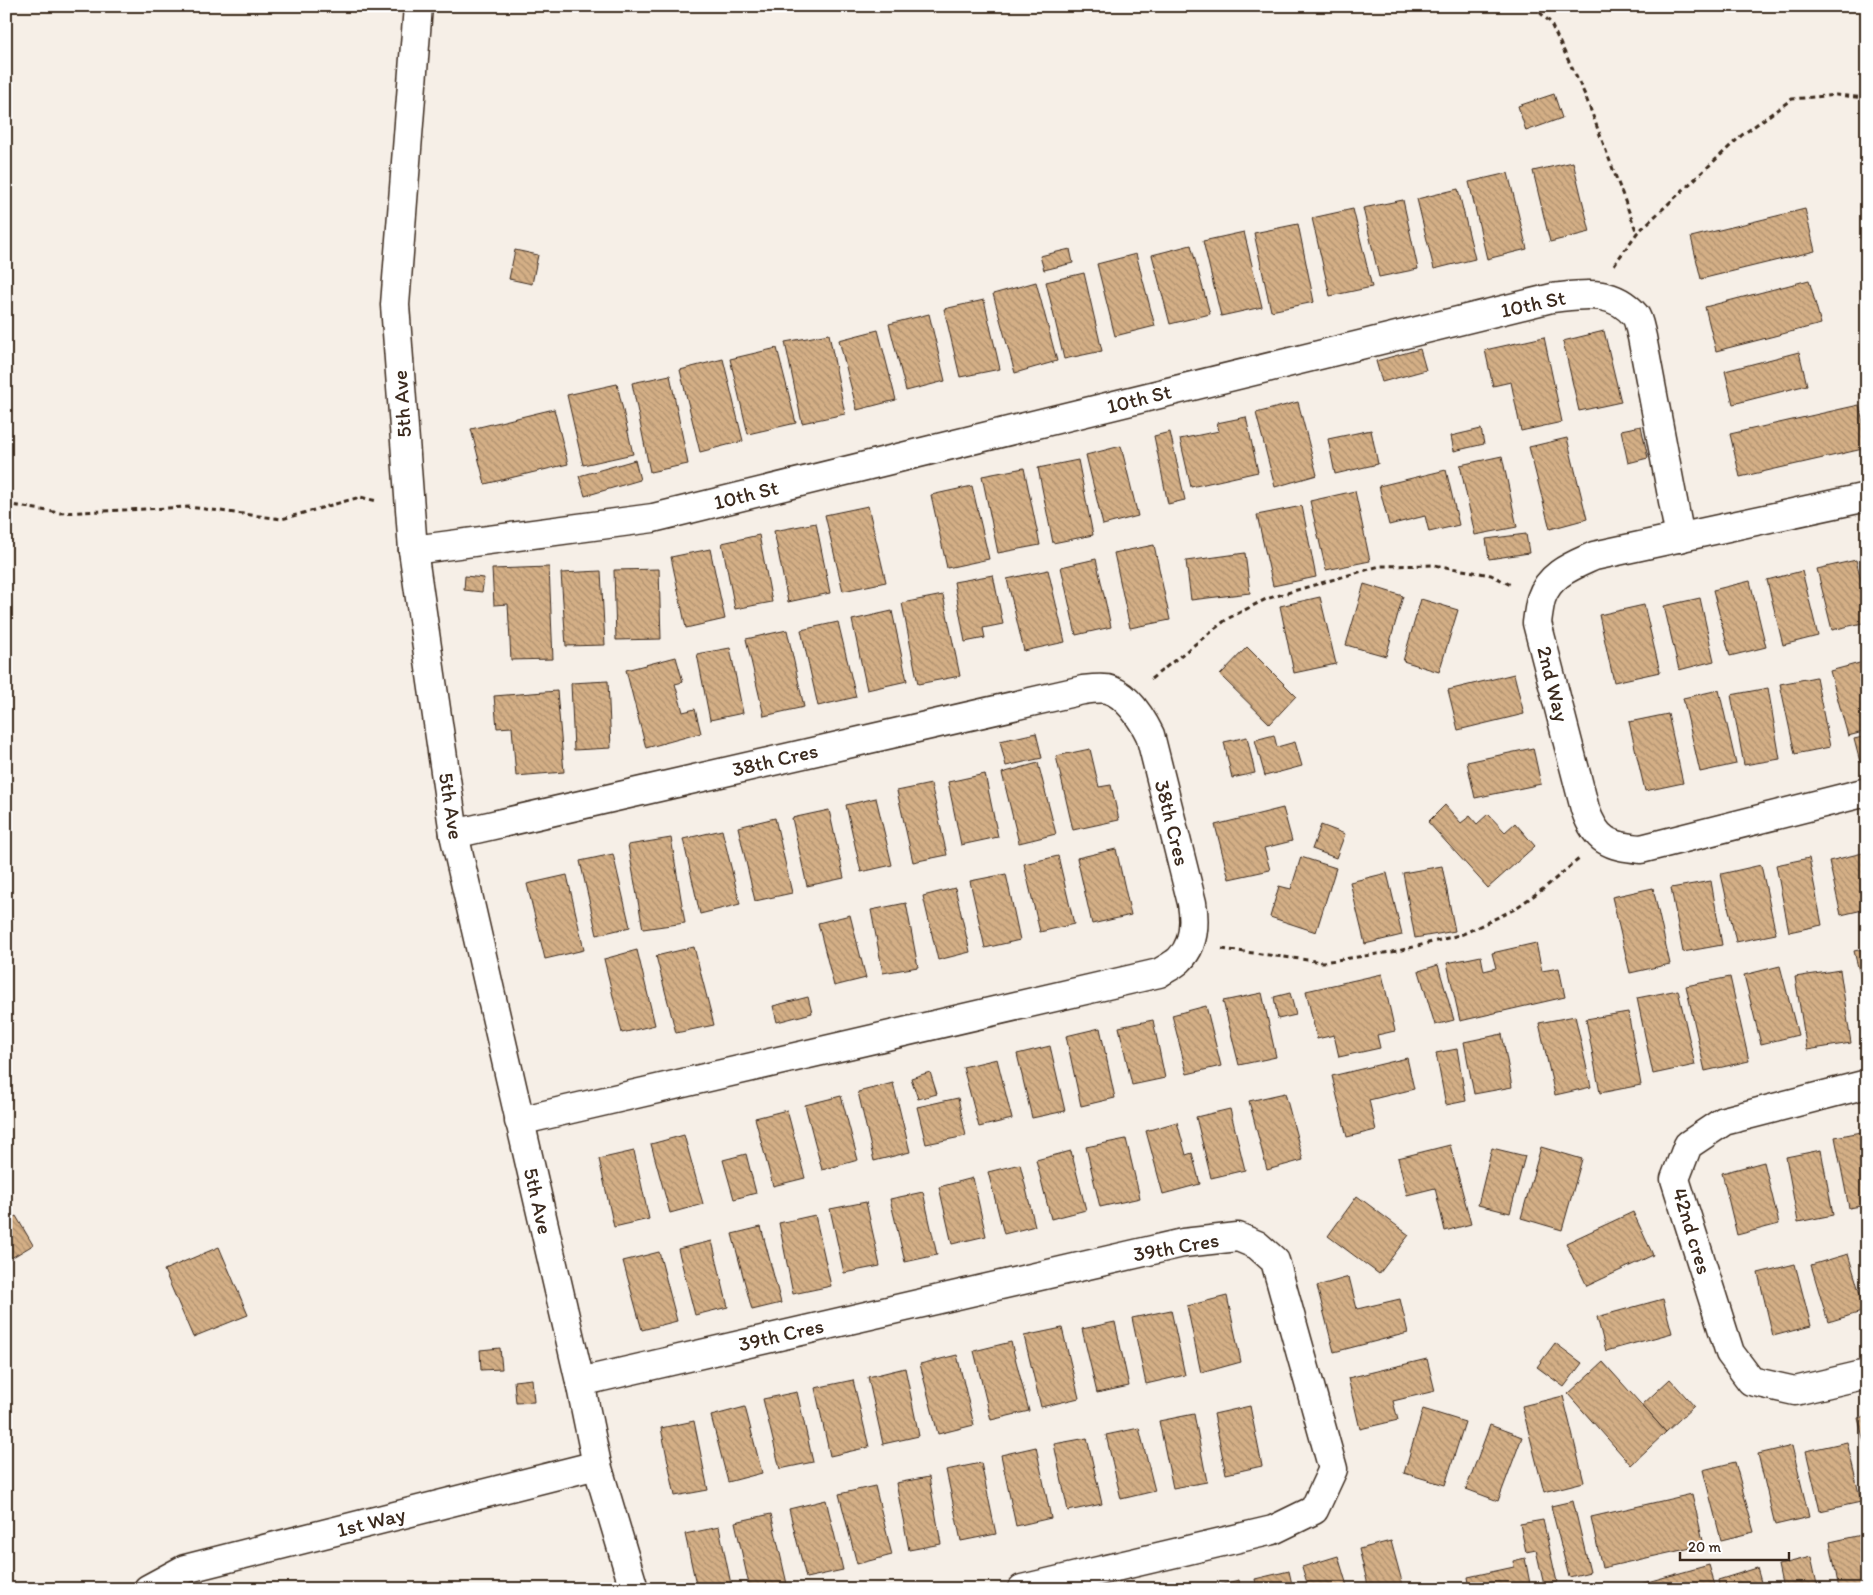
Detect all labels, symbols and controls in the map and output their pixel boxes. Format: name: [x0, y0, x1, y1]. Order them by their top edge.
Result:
street label: 10th St: [1498, 284, 1568, 323]
street label: 5th Ave: [387, 369, 416, 439]
street label: 10th St: [1104, 378, 1174, 419]
street label: 10th St: [711, 474, 781, 515]
street label: 2nd Way: [1532, 644, 1575, 724]
street label: 38th Cres: [729, 737, 820, 782]
street label: 5th Ave: [434, 771, 469, 841]
street label: 38th Cres: [1150, 777, 1195, 868]
street label: 5th Ave: [519, 1165, 558, 1237]
street label: 42nd cres: [1668, 1185, 1717, 1277]
street label: 39th Cres: [1131, 1227, 1221, 1266]
street label: 39th Cres: [736, 1313, 826, 1356]
street label: 1st Way: [334, 1501, 408, 1542]
scale bar: [1680, 1530, 1789, 1562]
text: 20 m: [1688, 1538, 1722, 1556]

